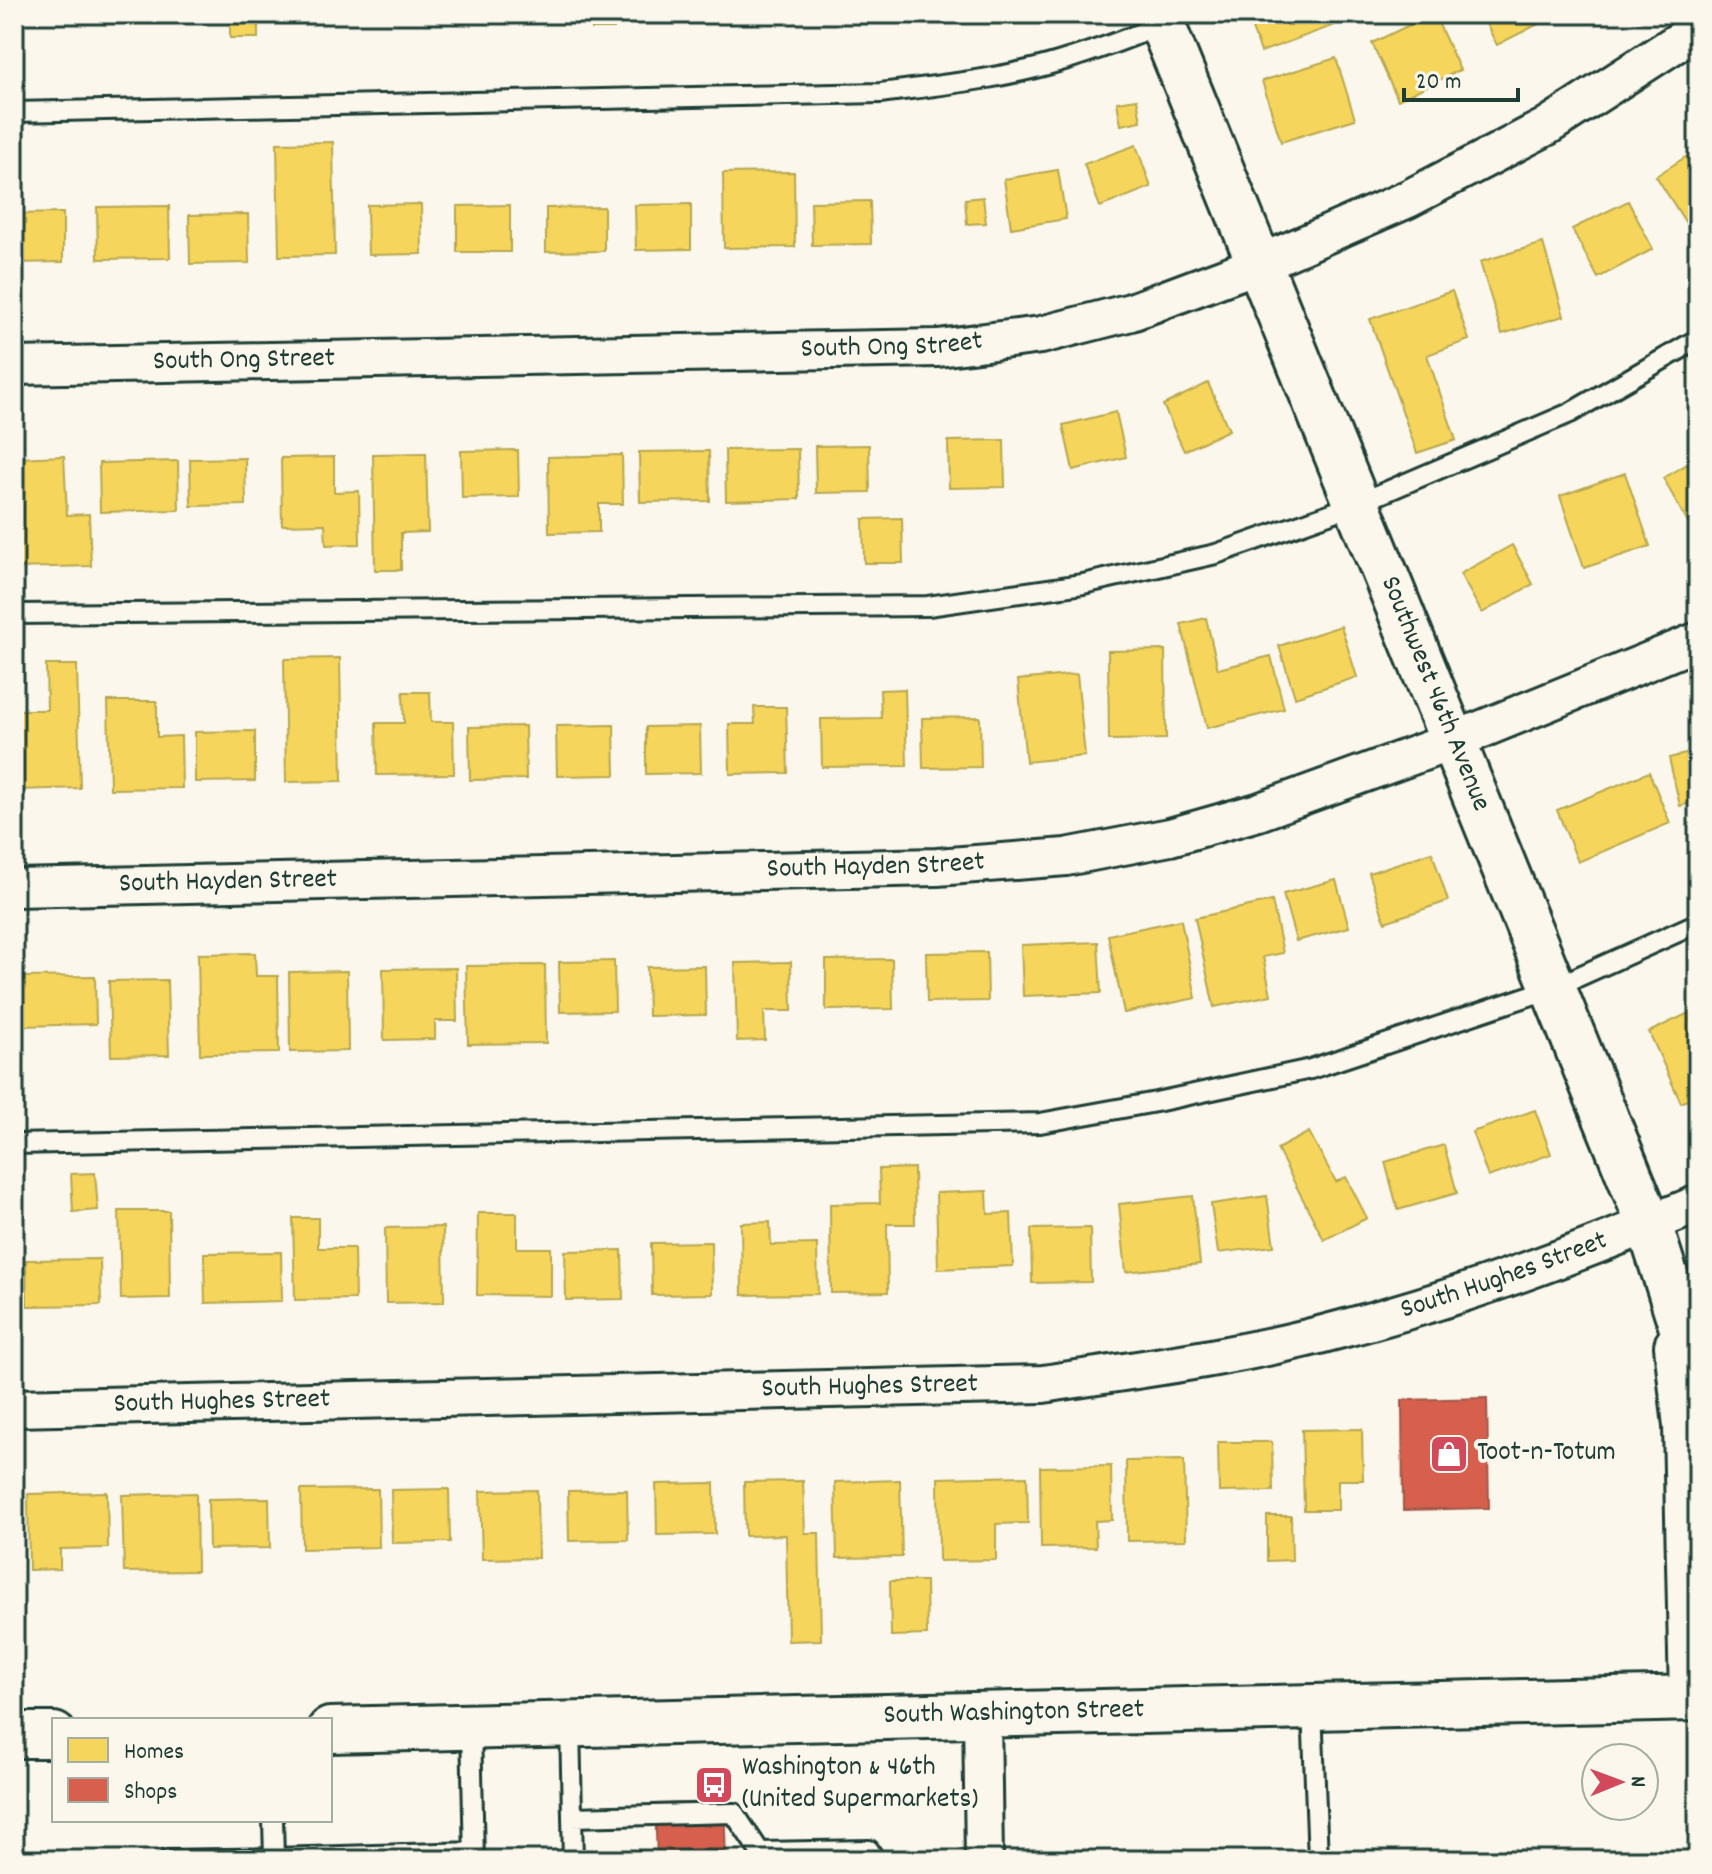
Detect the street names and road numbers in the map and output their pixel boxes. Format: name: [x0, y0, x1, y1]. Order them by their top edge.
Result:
street label: South Ong Street: [800, 323, 985, 371]
street label: South Ong Street: [152, 340, 335, 383]
street label: Southwest 46th Avenue: [1368, 570, 1500, 818]
street label: South Hayden Street: [766, 843, 986, 891]
street label: South Hayden Street: [118, 861, 337, 906]
street label: South Hughes Street: [1396, 1222, 1614, 1331]
street label: South Hughes Street: [761, 1366, 979, 1411]
street label: South Hughes Street: [113, 1381, 331, 1426]
street label: South Washington Street: [883, 1691, 1145, 1737]

